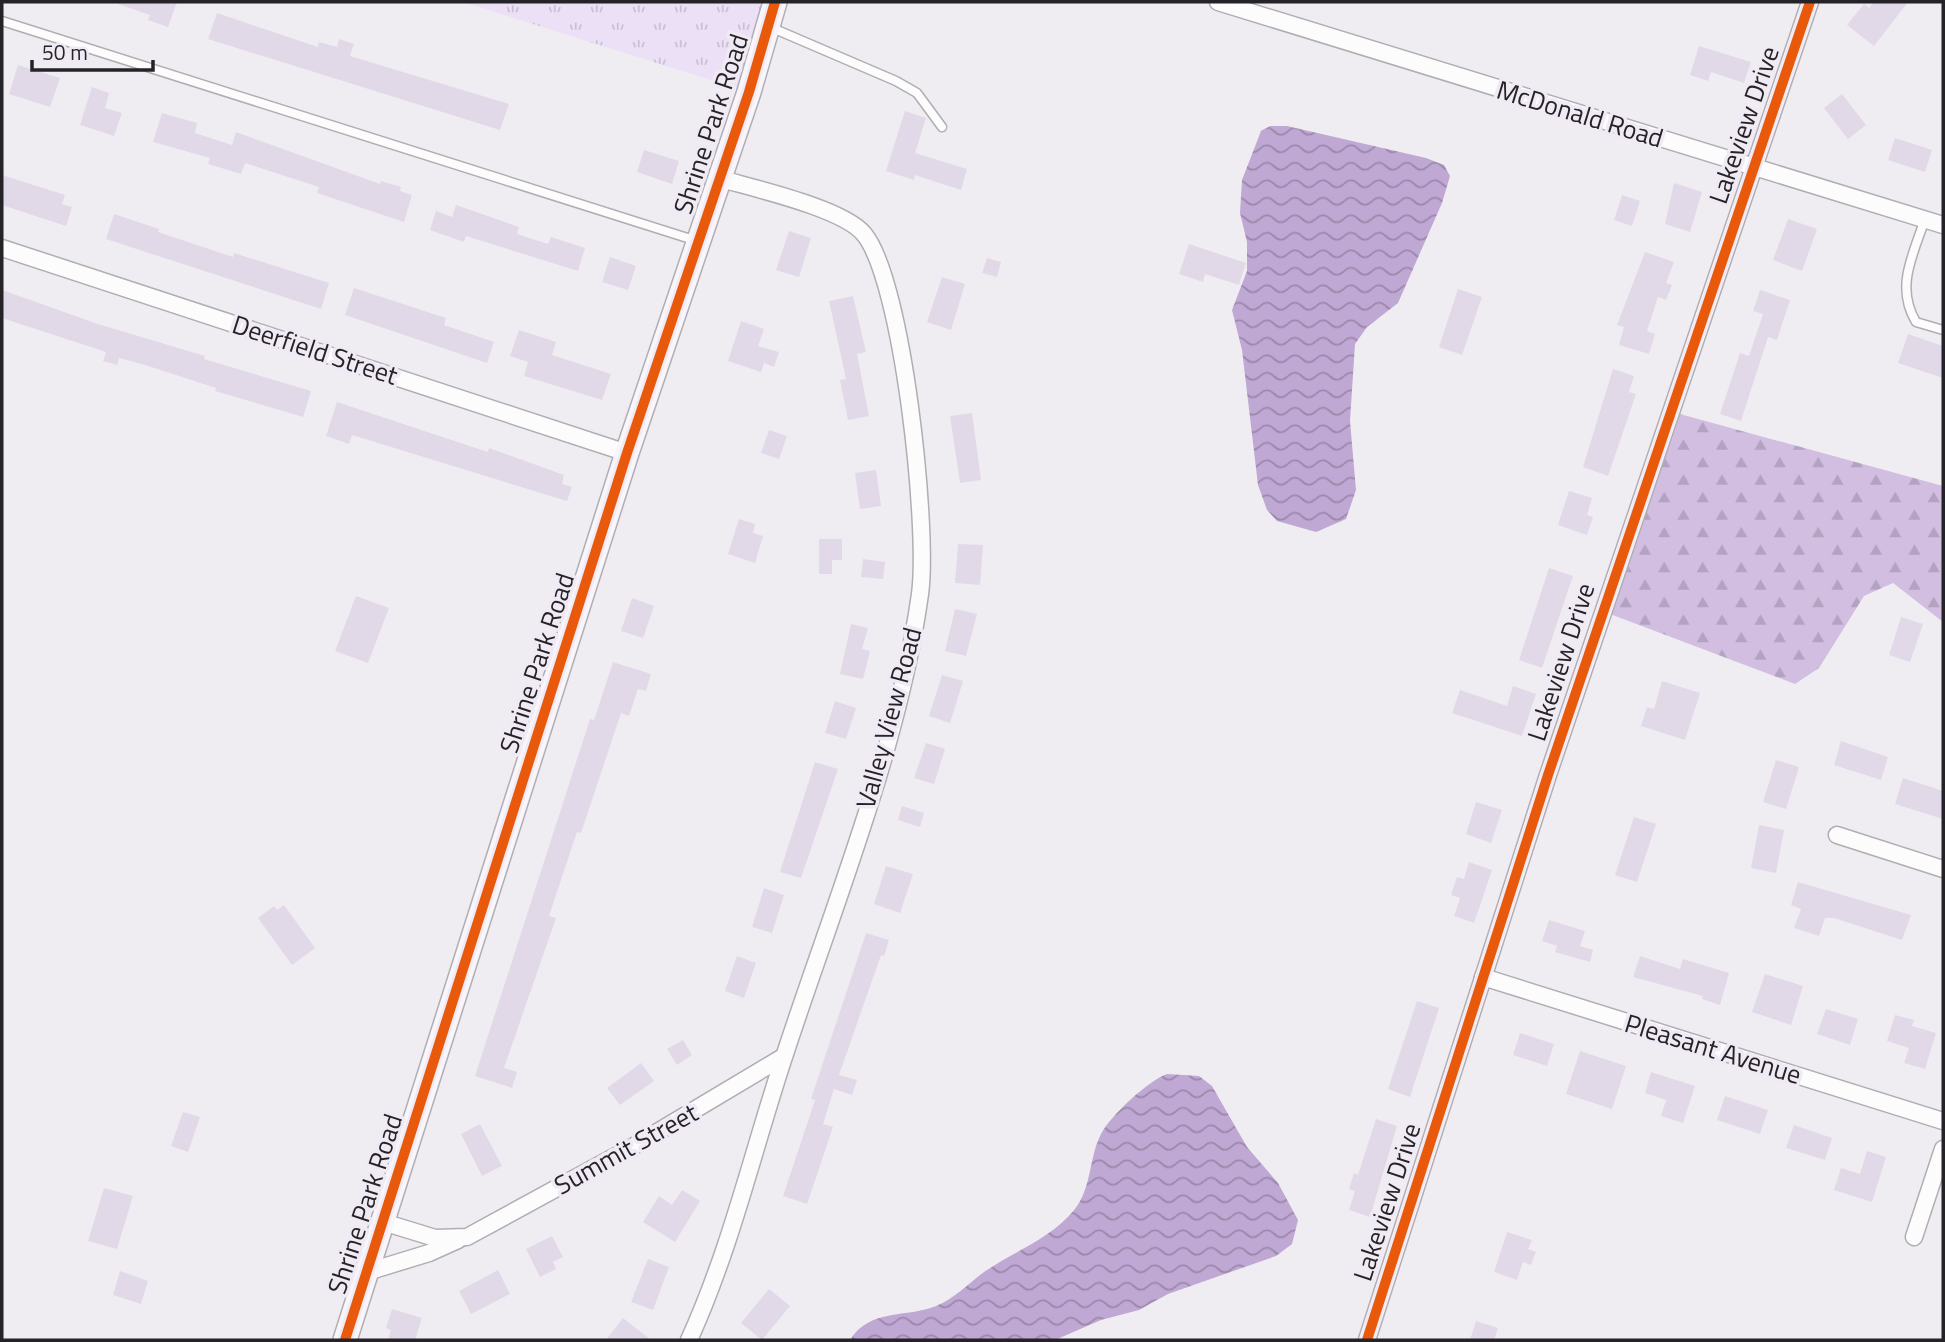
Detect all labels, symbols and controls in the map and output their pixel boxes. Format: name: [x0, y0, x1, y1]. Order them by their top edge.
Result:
scale bar: [32, 28, 152, 72]
street label: Shrine Park Road: [663, 29, 758, 219]
text: 50 m: [42, 36, 88, 68]
street label: Lakeview Drive: [1698, 41, 1789, 209]
street label: McDonald Road: [1492, 70, 1668, 157]
street label: Deerfield Street: [227, 304, 403, 395]
street label: Shrine Park Road: [489, 568, 584, 758]
street label: Lakeview Drive: [1517, 578, 1604, 746]
street label: Valley View Road: [846, 623, 931, 813]
street label: Pleasant Avenue: [1620, 1003, 1806, 1094]
street label: Summit Street: [547, 1093, 705, 1204]
street label: Shrine Park Road: [317, 1109, 412, 1299]
street label: Lakeview Drive: [1343, 1118, 1430, 1286]

